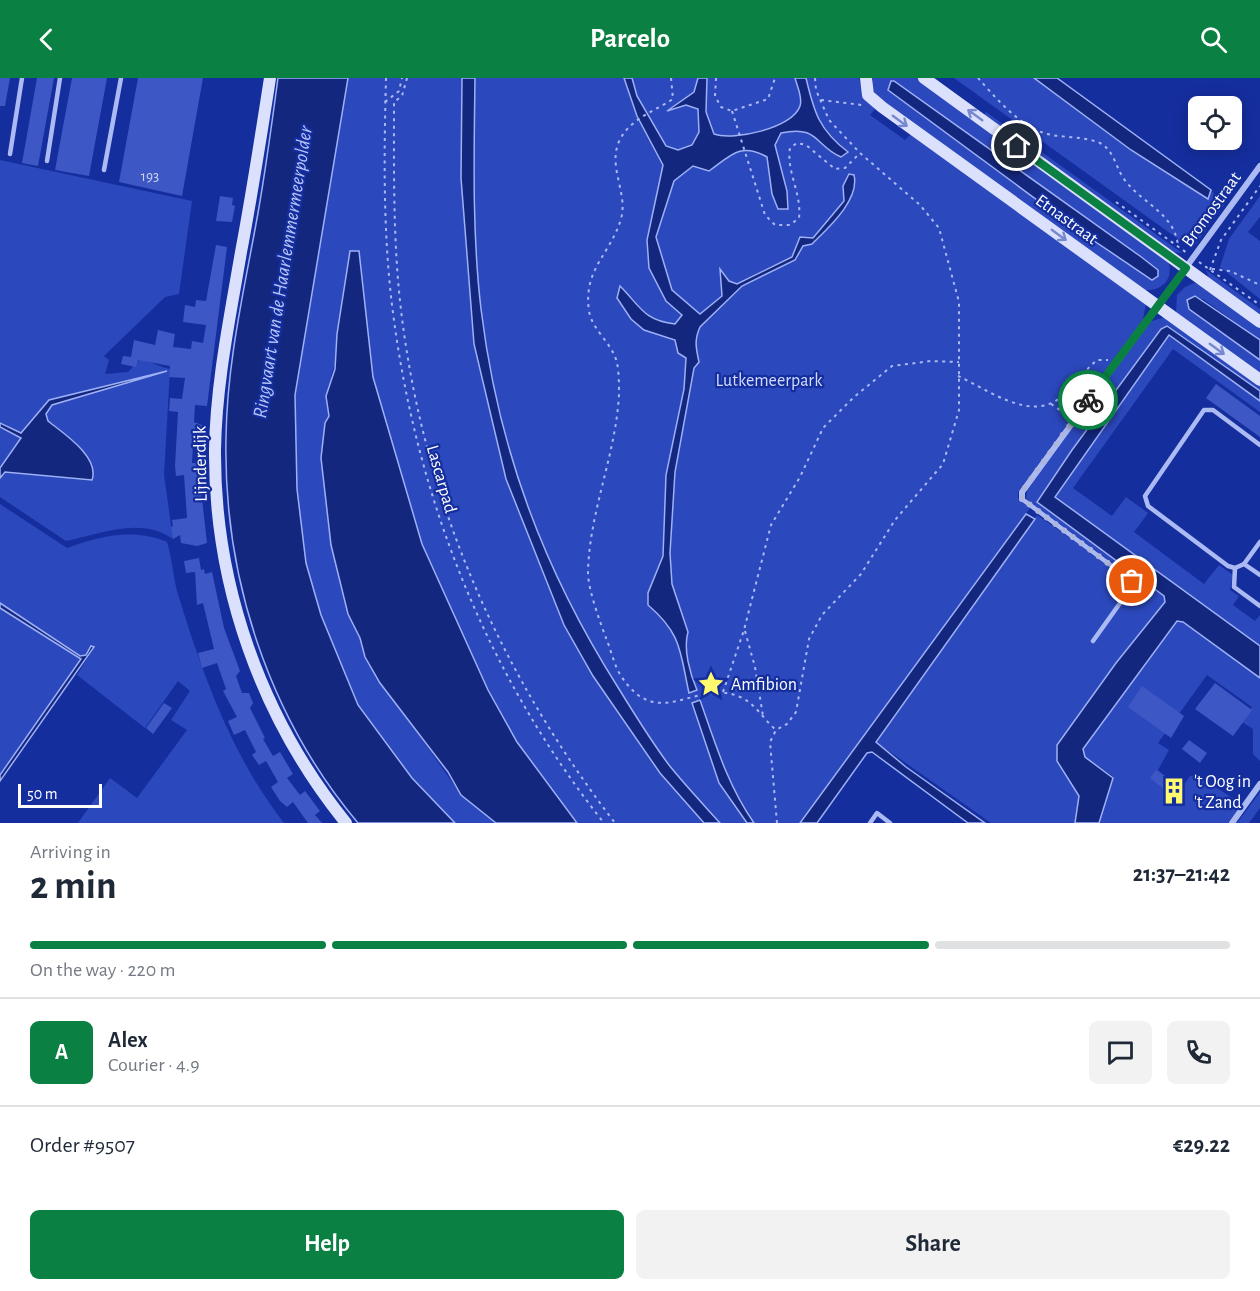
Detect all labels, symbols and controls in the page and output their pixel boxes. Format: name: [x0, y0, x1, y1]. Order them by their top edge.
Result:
icon: back: [30, 23, 63, 56]
icon: search: [1197, 23, 1230, 56]
text: Parcelo: [590, 25, 670, 52]
map controls: [1188, 96, 1242, 150]
button: locate: [1188, 96, 1242, 150]
one-way arrow: [967, 109, 983, 121]
one-way arrow: [892, 114, 908, 127]
pin: [991, 120, 1042, 171]
water label: Ringvaart van de Haarlemmermeerpolder: [250, 124, 316, 420]
icon: home: [1000, 129, 1033, 162]
house number: 193: [141, 169, 159, 184]
street label: Bromostraat: [1179, 169, 1245, 250]
street label: Etnastraat: [1032, 191, 1101, 248]
one-way arrow: [1050, 229, 1066, 241]
one-way arrow: [1208, 343, 1224, 355]
courier: [1058, 370, 1118, 430]
park label: Lutkemeerpark: [716, 372, 823, 390]
icon: bike: [1072, 384, 1105, 417]
street label: Lijnderdijk: [191, 425, 211, 502]
street label: Lascarpad: [423, 443, 459, 515]
pin: [1106, 555, 1157, 606]
icon: bag: [1115, 564, 1148, 597]
place icon: Amfibion: [696, 669, 726, 699]
place label: Amfibion: [731, 676, 797, 694]
place label: 't Oog in 't Zand: [1194, 773, 1251, 812]
building icon: 't Oog in 't Zand: [1159, 776, 1189, 806]
scale bar: [18, 781, 102, 808]
text: 50 m: [27, 786, 58, 802]
text: Arriving in: [30, 842, 111, 862]
text: 21:37–21:42: [1133, 863, 1230, 885]
text: 2 min: [30, 867, 117, 906]
text: On the way · 220 m: [30, 960, 176, 980]
button: chat: [1089, 1021, 1152, 1084]
button: phone: [1167, 1021, 1230, 1084]
text: Alex: [108, 1029, 148, 1051]
text: A: [55, 1041, 68, 1063]
text: Courier · 4.9: [108, 1055, 200, 1075]
text: Order #9507: [30, 1134, 135, 1156]
text: €29.22: [1173, 1134, 1230, 1156]
button: Help: [30, 1210, 624, 1279]
button: Share: [636, 1210, 1230, 1279]

